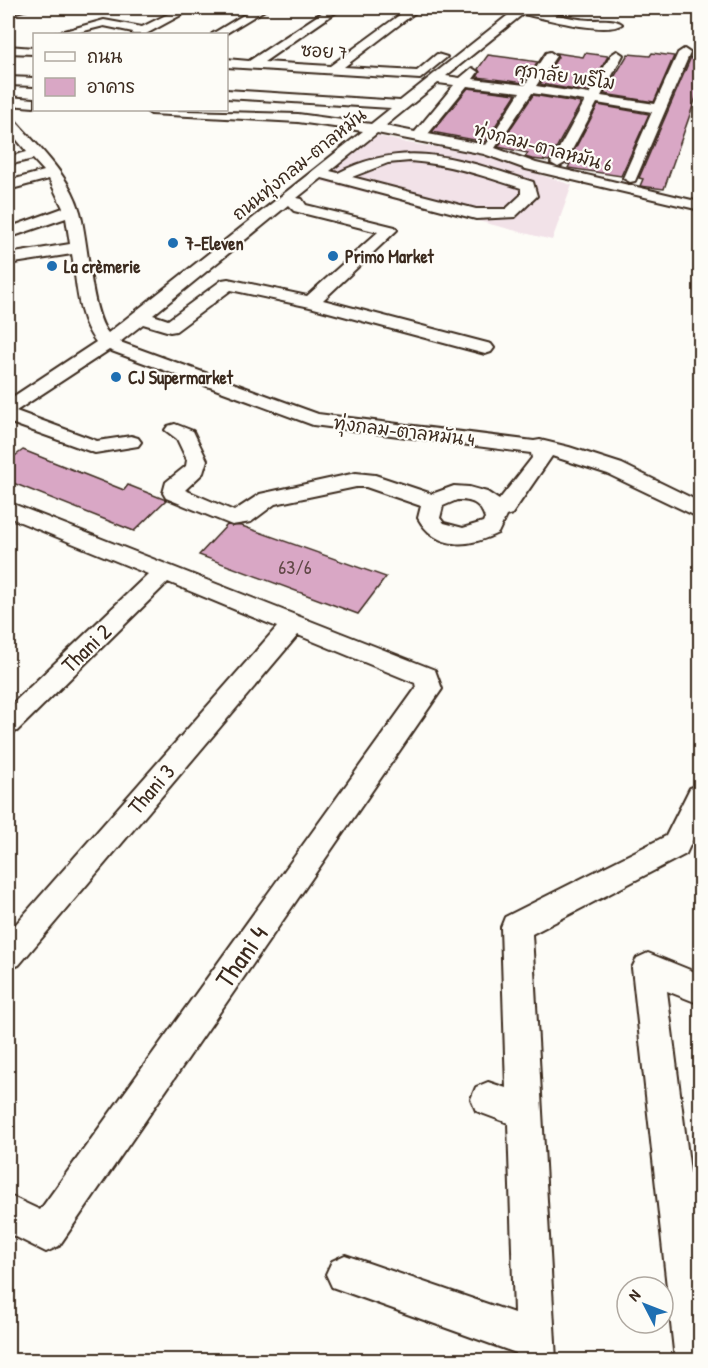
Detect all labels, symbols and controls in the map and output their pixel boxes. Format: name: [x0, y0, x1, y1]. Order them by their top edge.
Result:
legend: [33, 33, 228, 111]
street label: ซอย 7: [300, 37, 348, 65]
text: ถนน: [87, 44, 122, 69]
street label: ศุภาลัย พรีโม: [513, 57, 617, 97]
text: อาคาร: [87, 74, 135, 99]
street label: ถนนทุ่งกลม-ตาลหมัน: [227, 102, 373, 227]
street label: ทุ่งกลม-ตาลหมัน 6: [470, 117, 615, 179]
place label: 7-Eleven: [184, 231, 244, 256]
marker: 7-Eleven: [166, 236, 180, 250]
place label: Primo Market: [345, 244, 435, 269]
marker: Primo Market: [326, 249, 340, 263]
place label: La crèmerie: [64, 254, 141, 279]
marker: La crèmerie: [45, 259, 59, 273]
place label: CJ Supermarket: [128, 365, 234, 391]
marker: CJ Supermarket: [109, 370, 123, 384]
street label: ทุ่งกลม-ตาลหมัน 4: [332, 410, 476, 454]
house number: 63/6: [278, 553, 312, 580]
street label: Thani 2: [55, 616, 118, 679]
street label: Thani 3: [121, 757, 181, 821]
street label: Thani 4: [206, 917, 276, 995]
north arrow: [615, 1275, 675, 1335]
text: N: [623, 1284, 645, 1305]

